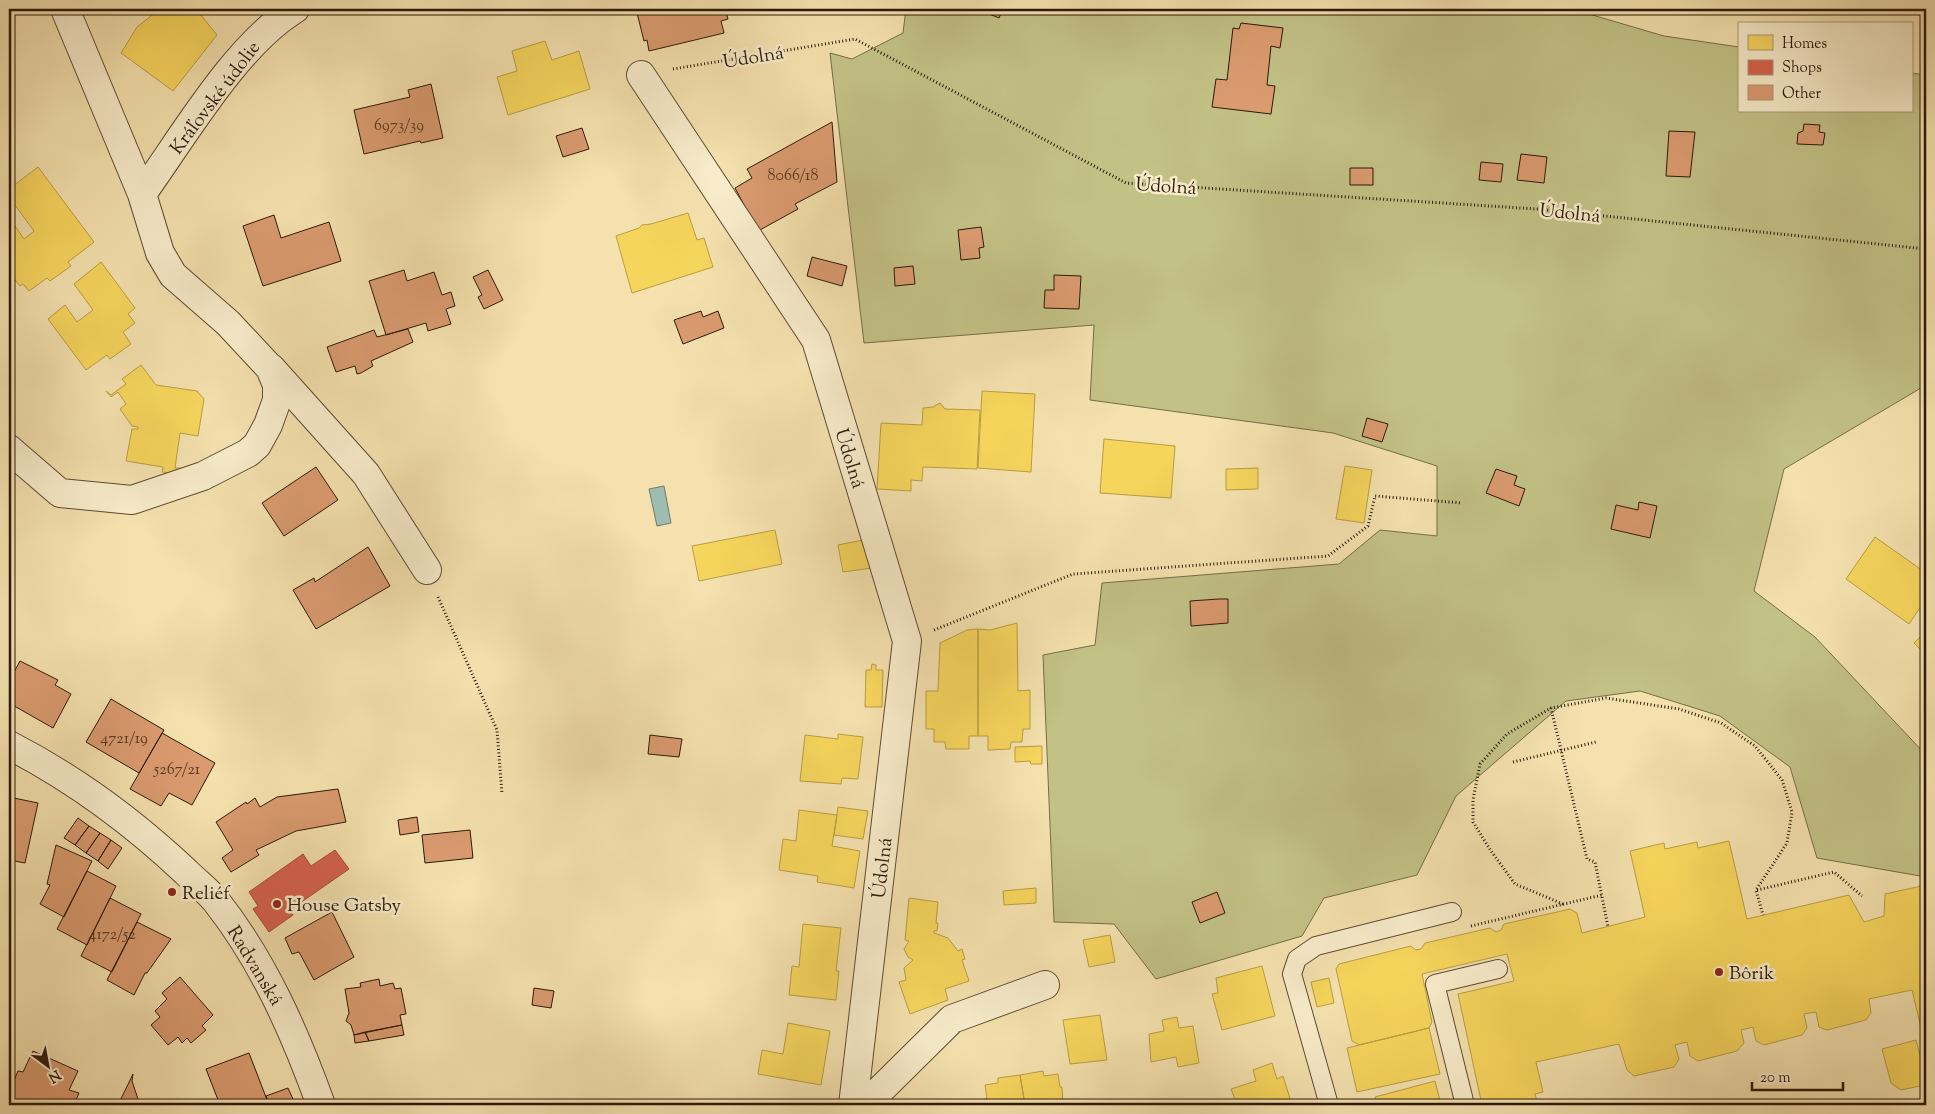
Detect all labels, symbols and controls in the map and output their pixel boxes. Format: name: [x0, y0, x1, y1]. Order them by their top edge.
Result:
legend: [1738, 22, 1912, 112]
text: Homes: [1782, 34, 1827, 55]
street label: Kráľovské údolie: [164, 36, 268, 161]
street label: Údolná: [721, 40, 786, 77]
text: Shops: [1782, 58, 1822, 79]
text: Other: [1782, 84, 1822, 105]
house number: 6973/39: [374, 115, 424, 138]
house number: 8066/18: [767, 165, 819, 188]
street label: Údolná: [1134, 172, 1198, 203]
street label: Údolná: [1538, 198, 1602, 231]
street label: Údolná: [827, 425, 871, 492]
house number: 4721/19: [100, 728, 148, 751]
house number: 5267/21: [153, 759, 201, 782]
street label: Údolná: [866, 836, 901, 900]
place label: Reliéf: [182, 881, 231, 908]
marker: Reliéf: [166, 886, 178, 898]
place label: House Gatsby: [287, 893, 401, 920]
marker: House Gatsby: [271, 898, 283, 910]
street label: Radvanská: [219, 921, 289, 1012]
house number: 4172/52: [88, 924, 136, 947]
place label: Bôrik: [1729, 961, 1775, 988]
marker: Bôrik: [1713, 966, 1725, 978]
north arrow: [22, 1042, 72, 1092]
scale bar: [1752, 1059, 1844, 1091]
text: N: [44, 1064, 64, 1087]
text: 20 m: [1760, 1068, 1791, 1089]

